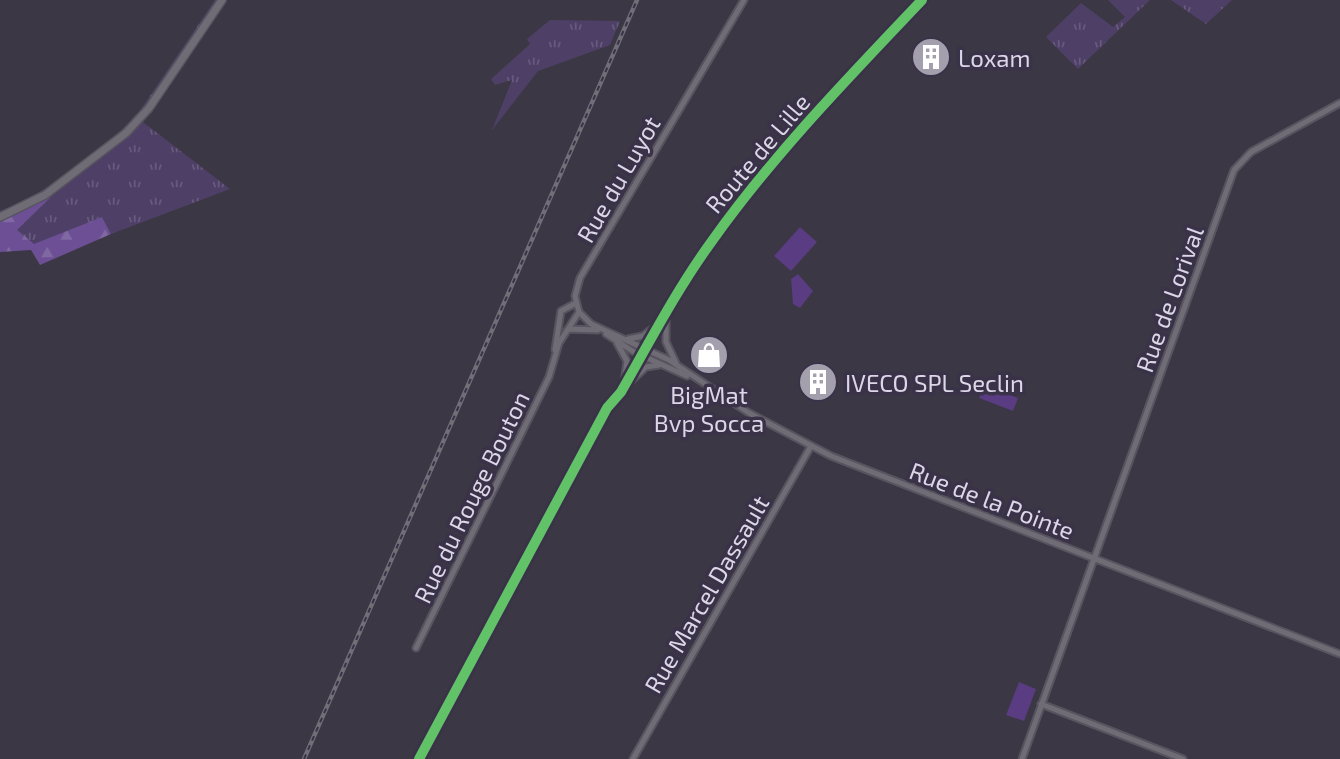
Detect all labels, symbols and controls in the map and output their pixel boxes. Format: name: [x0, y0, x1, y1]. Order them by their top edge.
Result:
building icon: Loxam: [910, 36, 952, 78]
place label: Loxam: [958, 43, 1031, 72]
street label: Route de Lille: [699, 87, 815, 219]
street label: Rue du Luyot: [570, 111, 666, 247]
street label: Rue de Lorival: [1129, 222, 1209, 376]
shop icon: BigMat Bvp Socca: [688, 334, 730, 376]
building icon: IVECO SPL Seclin: [797, 361, 839, 403]
place label: IVECO SPL Seclin: [845, 368, 1024, 397]
place label: BigMat Bvp Socca: [654, 380, 764, 437]
street label: Rue du Rouge Bouton: [407, 386, 535, 608]
street label: Rue de la Pointe: [906, 455, 1078, 545]
street label: Rue Marcel Dassault: [638, 490, 774, 698]

